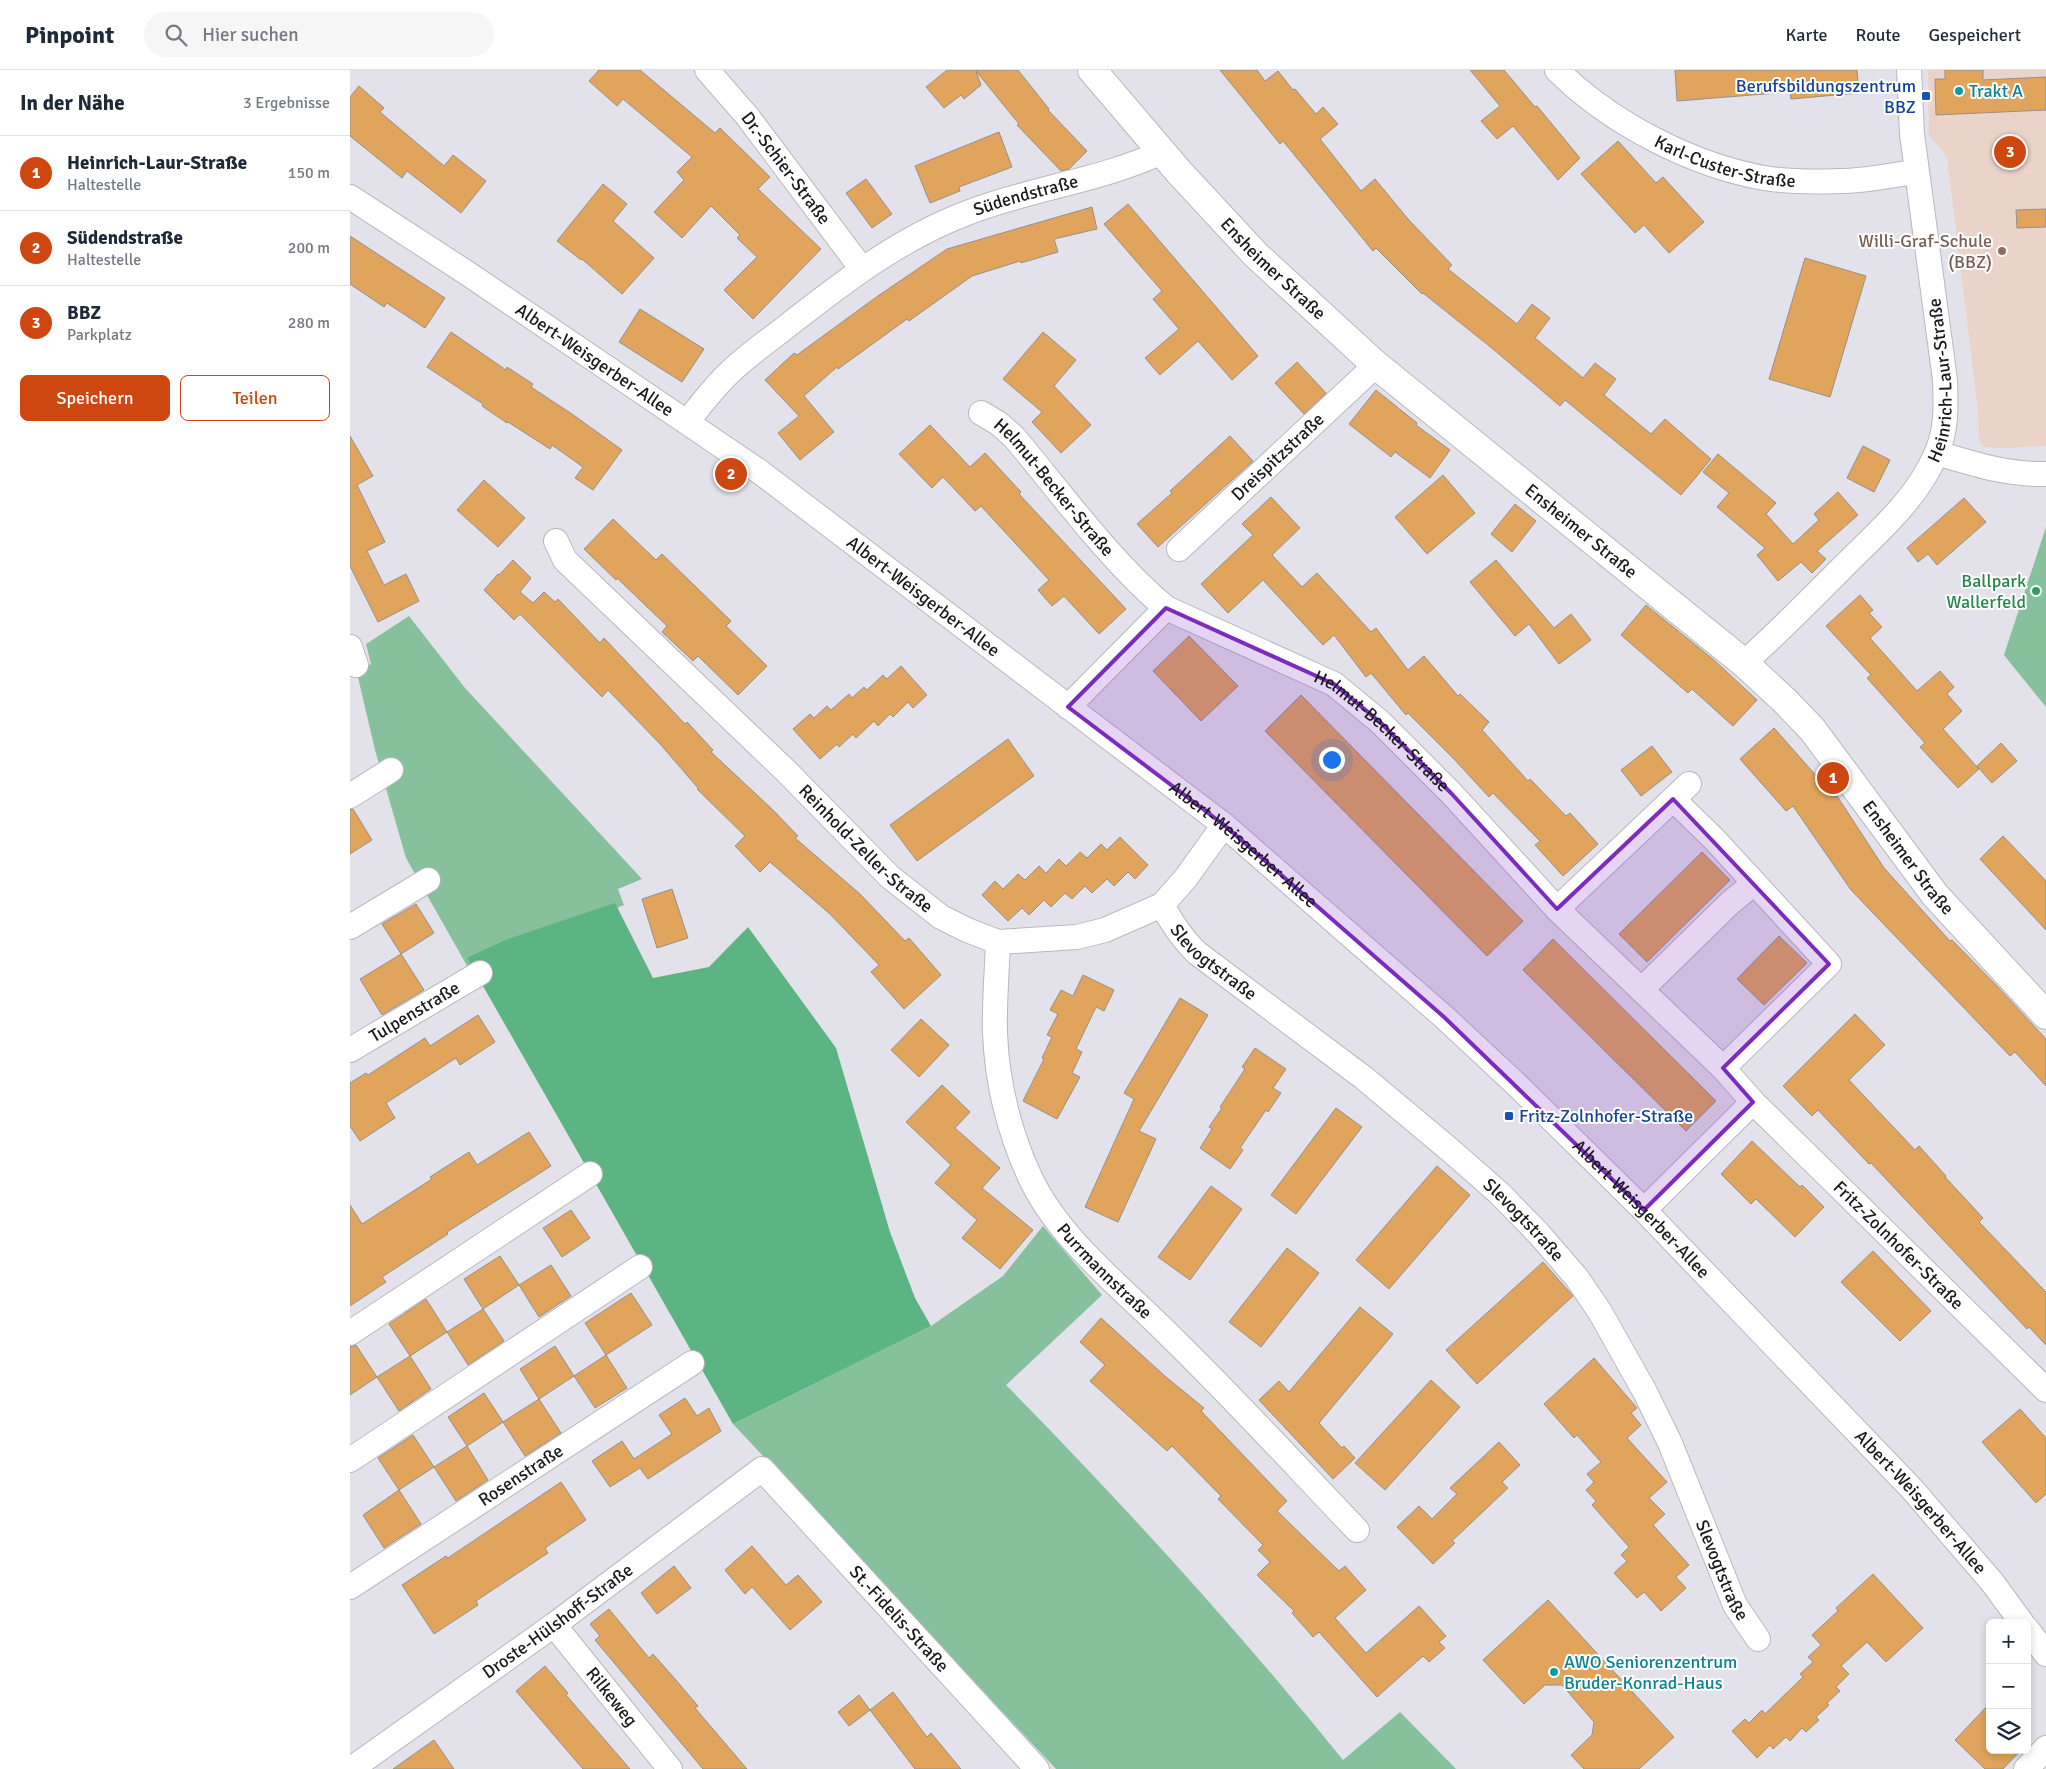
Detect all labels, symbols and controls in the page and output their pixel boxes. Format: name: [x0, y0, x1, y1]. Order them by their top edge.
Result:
search box: [144, 12, 494, 57]
text: Pinpoint: [25, 20, 114, 50]
icon: search: [162, 21, 190, 49]
text: Hier suchen: [202, 23, 299, 47]
text: Karte: [1786, 24, 1828, 46]
text: Route: [1856, 24, 1901, 46]
text: Gespeichert: [1929, 24, 2021, 46]
place label: Berufsbildungszentrum BBZ: [1736, 75, 1916, 118]
place label: Trakt A: [1969, 80, 2023, 102]
marker: Trakt A: [1953, 85, 1965, 97]
text: In der Nähe: [20, 90, 125, 116]
marker: Berufsbildungszentrum BBZ: [1920, 90, 1932, 102]
text: 3 Ergebnisse: [243, 93, 330, 113]
street label: Dr.-Schier-Straße: [737, 107, 836, 229]
street label: Karl-Custer-Straße: [1651, 130, 1796, 192]
pin: 3: [1994, 133, 2026, 171]
text: Heinrich-Laur-Straße: [67, 151, 247, 175]
text: 1: [32, 163, 40, 183]
text: 150 m: [288, 163, 330, 183]
street label: Südendstraße: [970, 170, 1080, 221]
text: Haltestelle: [67, 175, 141, 195]
street label: Ensheimer Straße: [1216, 213, 1330, 324]
text: Südendstraße: [67, 226, 183, 250]
place label: Willi-Graf-Schule (BBZ): [1859, 230, 1992, 273]
text: 2: [32, 238, 40, 258]
text: 200 m: [288, 238, 330, 258]
marker: Willi-Graf-Schule (BBZ): [1996, 245, 2008, 257]
text: Haltestelle: [67, 250, 141, 270]
street label: Heinrich-Laur-Straße: [1923, 297, 1957, 466]
street label: Albert-Weisgerber-Allee: [512, 298, 678, 421]
text: BBZ: [67, 301, 101, 325]
text: 3: [32, 313, 40, 333]
text: 280 m: [288, 313, 330, 333]
text: Parkplatz: [67, 325, 132, 345]
button: Speichern: [20, 375, 170, 421]
button: Teilen: [180, 375, 330, 421]
street label: Dreispitzstraße: [1227, 408, 1329, 505]
street label: Helmut-Becker-Straße: [989, 413, 1119, 561]
pin: 2: [715, 455, 747, 493]
street label: Ensheimer Straße: [1521, 479, 1642, 583]
street label: Albert-Weisgerber-Allee: [843, 531, 1004, 661]
place label: Ballpark Wallerfeld: [1946, 570, 2026, 613]
marker: Ballpark Wallerfeld: [2030, 585, 2042, 597]
street label: Helmut-Becker-Straße: [1311, 665, 1454, 796]
your location: [1319, 747, 1345, 773]
pin: 1: [1817, 759, 1849, 797]
street label: Albert-Weisgerber-Allee: [1165, 776, 1322, 912]
street label: Reinhold-Zeller-Straße: [794, 780, 937, 917]
street label: Ensheimer Straße: [1858, 796, 1959, 919]
street label: Slevogtstraße: [1165, 920, 1261, 1005]
street label: Tulpenstraße: [365, 977, 464, 1047]
place label: Fritz-Zolnhofer-Straße: [1519, 1105, 1693, 1127]
marker: Fritz-Zolnhofer-Straße: [1503, 1110, 1515, 1122]
street label: Albert-Weisgerber-Allee: [1568, 1135, 1715, 1283]
street label: Slevogtstraße: [1479, 1173, 1569, 1266]
street label: Fritz-Zolnhofer-Straße: [1829, 1176, 1968, 1314]
street label: Purrmannstraße: [1052, 1219, 1157, 1324]
street label: Albert-Weisgerber-Allee: [1850, 1425, 1991, 1579]
street label: Rosenstraße: [474, 1439, 567, 1511]
street label: Slevogtstraße: [1691, 1517, 1753, 1625]
street label: Droste-Hülshoff-Straße: [478, 1559, 637, 1683]
street label: St.-Fidelis-Straße: [845, 1561, 954, 1677]
map controls: [1986, 1619, 2031, 1754]
button: +: [1986, 1619, 2031, 1664]
place label: AWO Seniorenzentrum Bruder-Konrad-Haus: [1564, 1651, 1737, 1694]
street label: Rilkeweg: [581, 1663, 642, 1731]
button: −: [1986, 1664, 2031, 1709]
marker: AWO Seniorenzentrum Bruder-Konrad-Haus: [1548, 1666, 1560, 1678]
button: layers: [1986, 1709, 2031, 1754]

